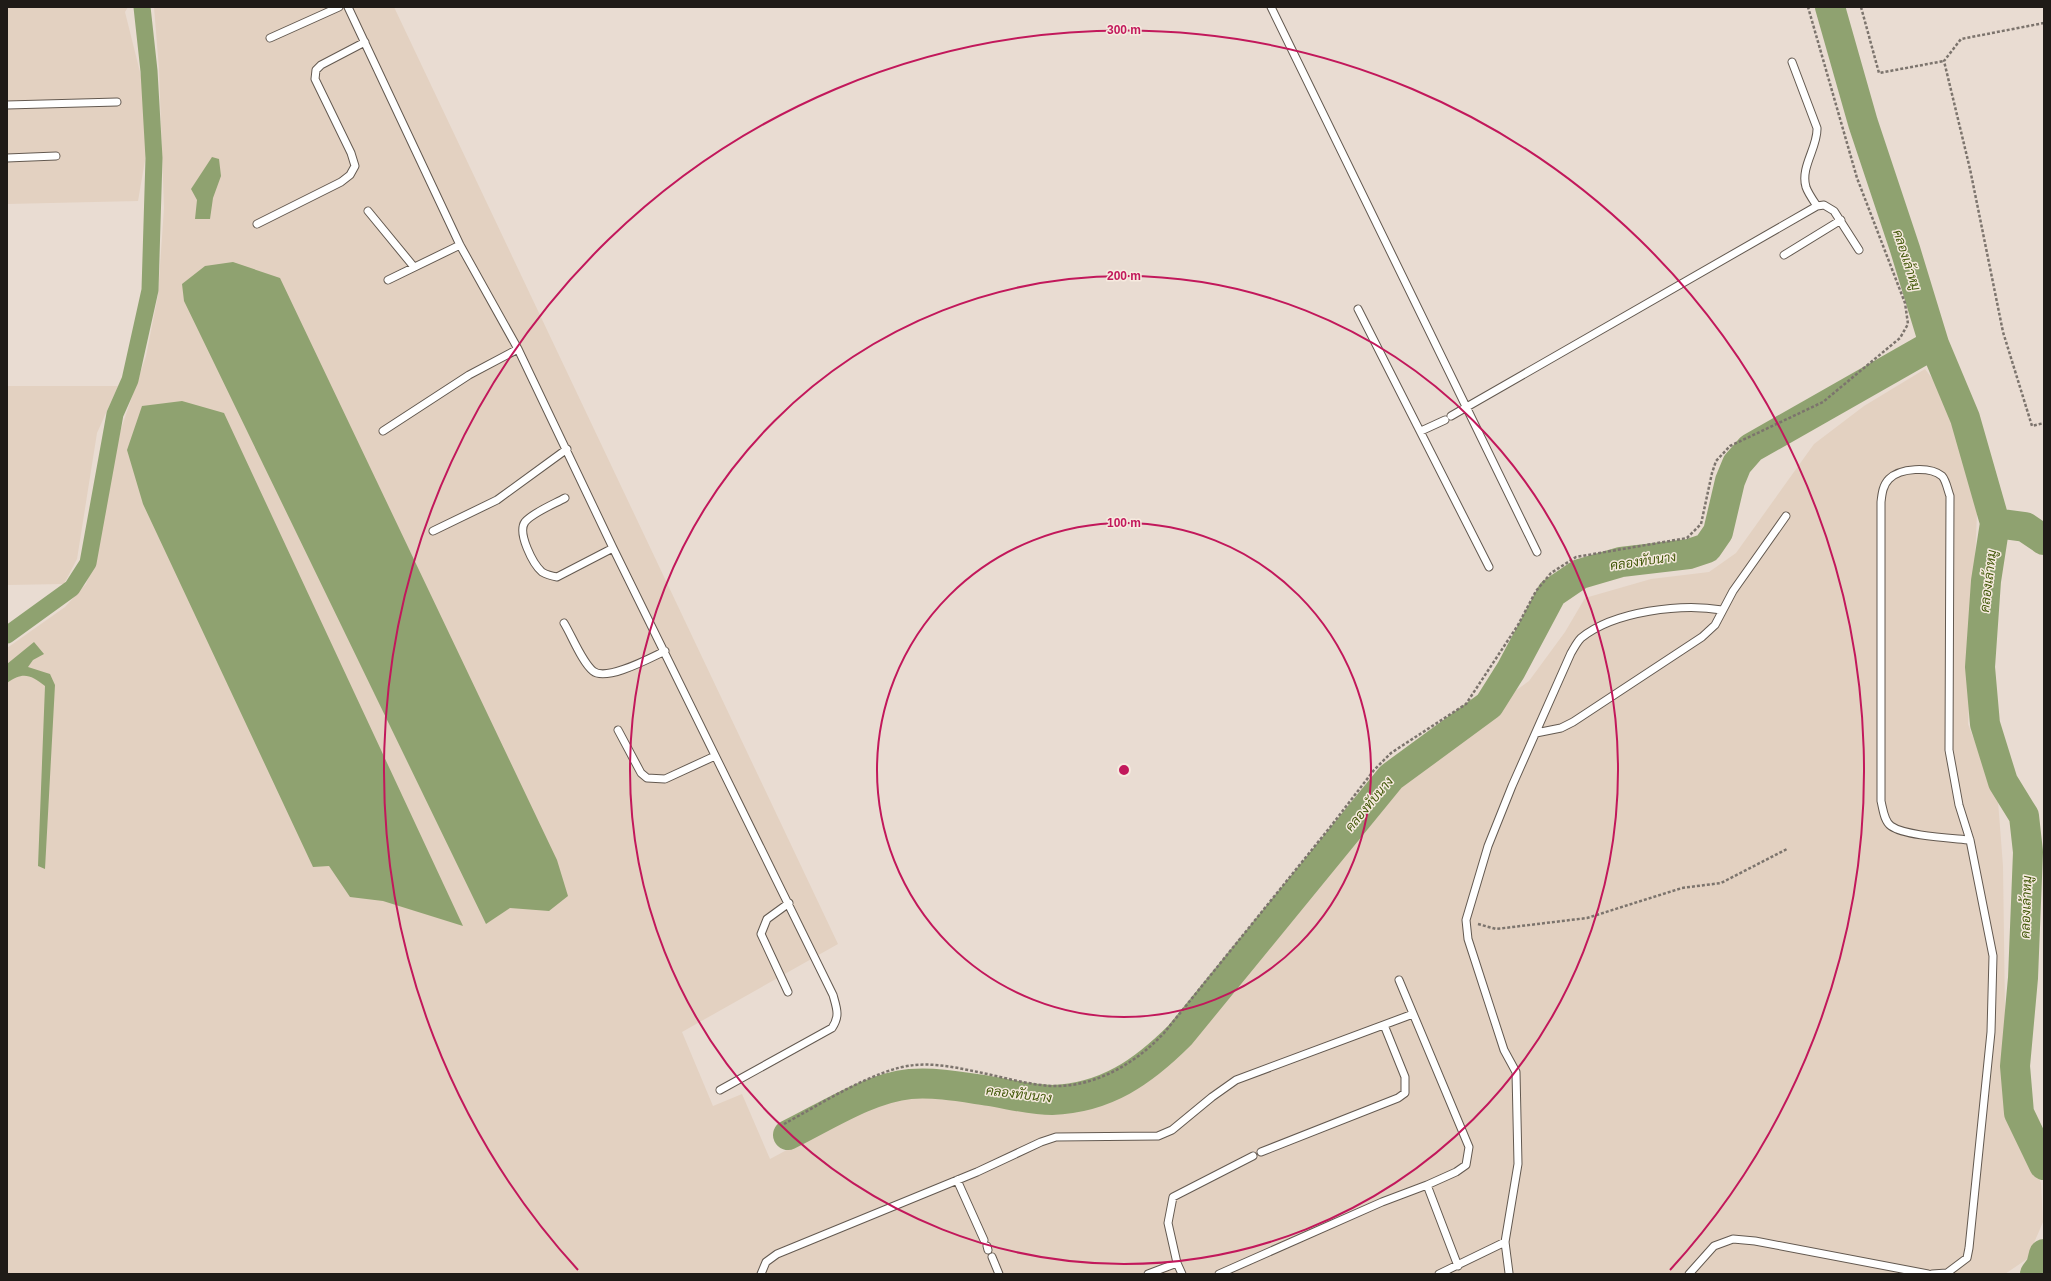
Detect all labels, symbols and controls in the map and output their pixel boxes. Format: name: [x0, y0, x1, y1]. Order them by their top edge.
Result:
text: 300 m: [1107, 23, 1141, 37]
water label: คลองเล้าหมู: [1888, 227, 1925, 293]
text: 200 m: [1107, 269, 1141, 283]
text: 100 m: [1107, 516, 1141, 530]
water label: คลองทับนาง: [1609, 549, 1677, 573]
water label: คลองเล้าหมู: [1976, 549, 2001, 613]
centre of rings: [1117, 763, 1131, 777]
water label: คลองทับนาง: [1342, 774, 1396, 834]
water label: คลองเล้าหมู: [2016, 875, 2037, 939]
water label: คลองทับนาง: [985, 1083, 1053, 1105]

